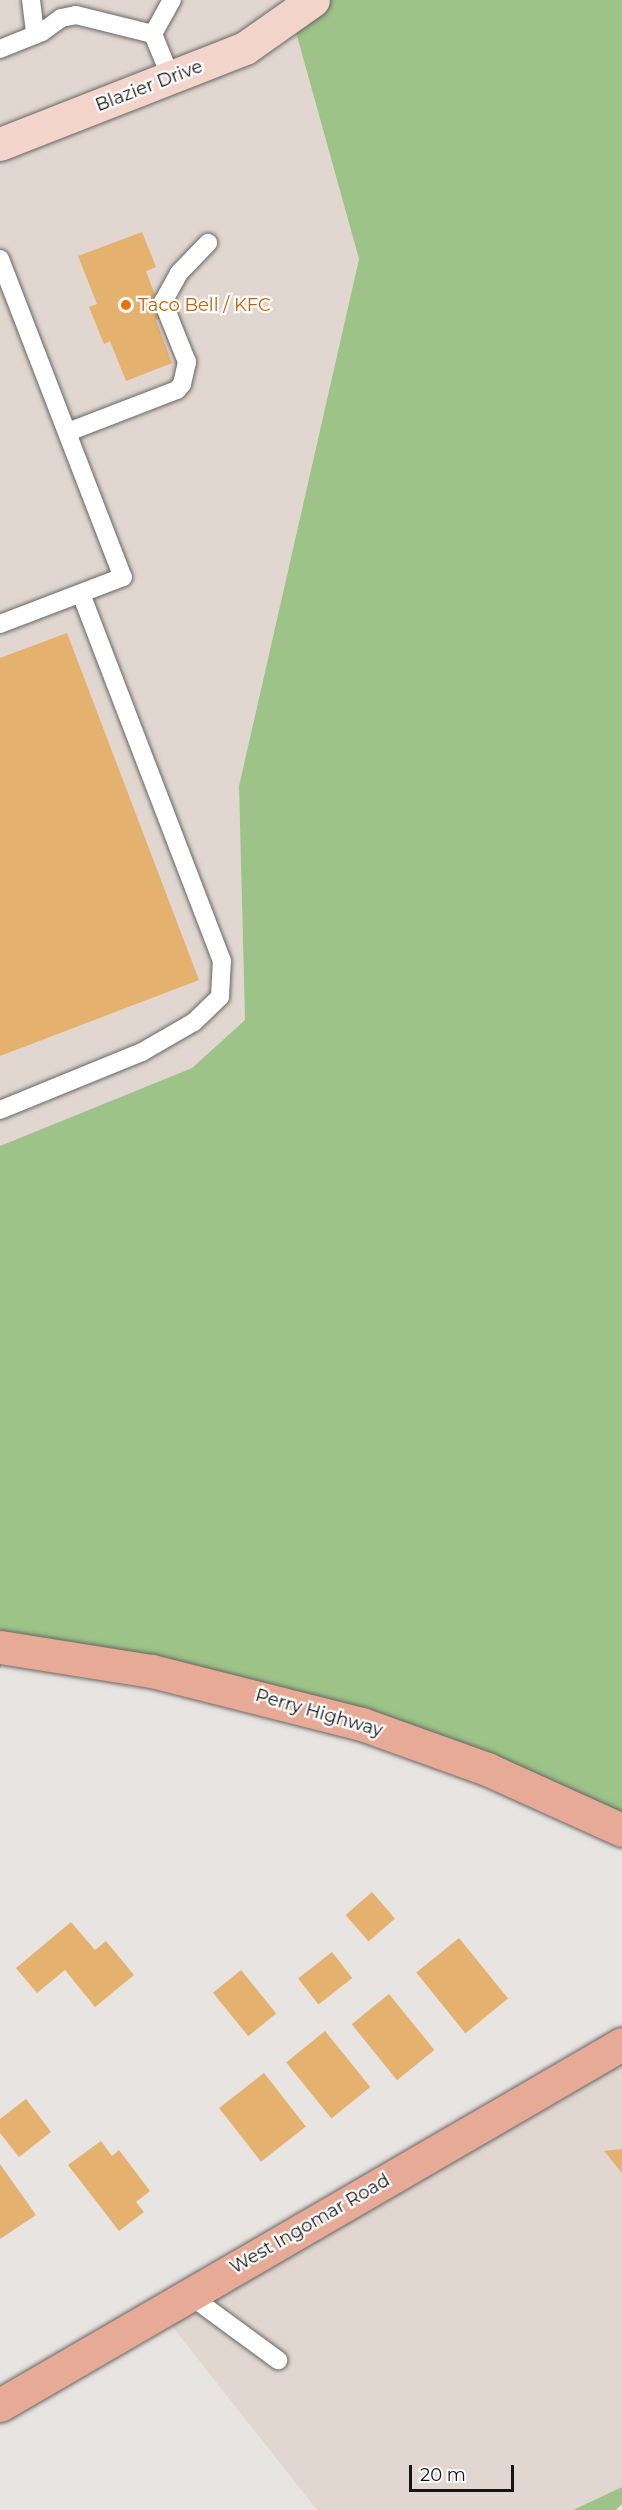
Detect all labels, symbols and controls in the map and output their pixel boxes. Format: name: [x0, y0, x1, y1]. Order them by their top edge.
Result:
street label: Blazier Drive: [92, 56, 206, 116]
place label: Taco Bell / KFC: [138, 294, 271, 316]
marker: Taco Bell / KFC: [119, 298, 133, 312]
street label: Perry Highway: [253, 1684, 385, 1742]
street label: West Ingomar Road: [226, 2169, 394, 2279]
scale bar: [412, 2453, 517, 2491]
text: 20 m: [420, 2464, 466, 2486]

